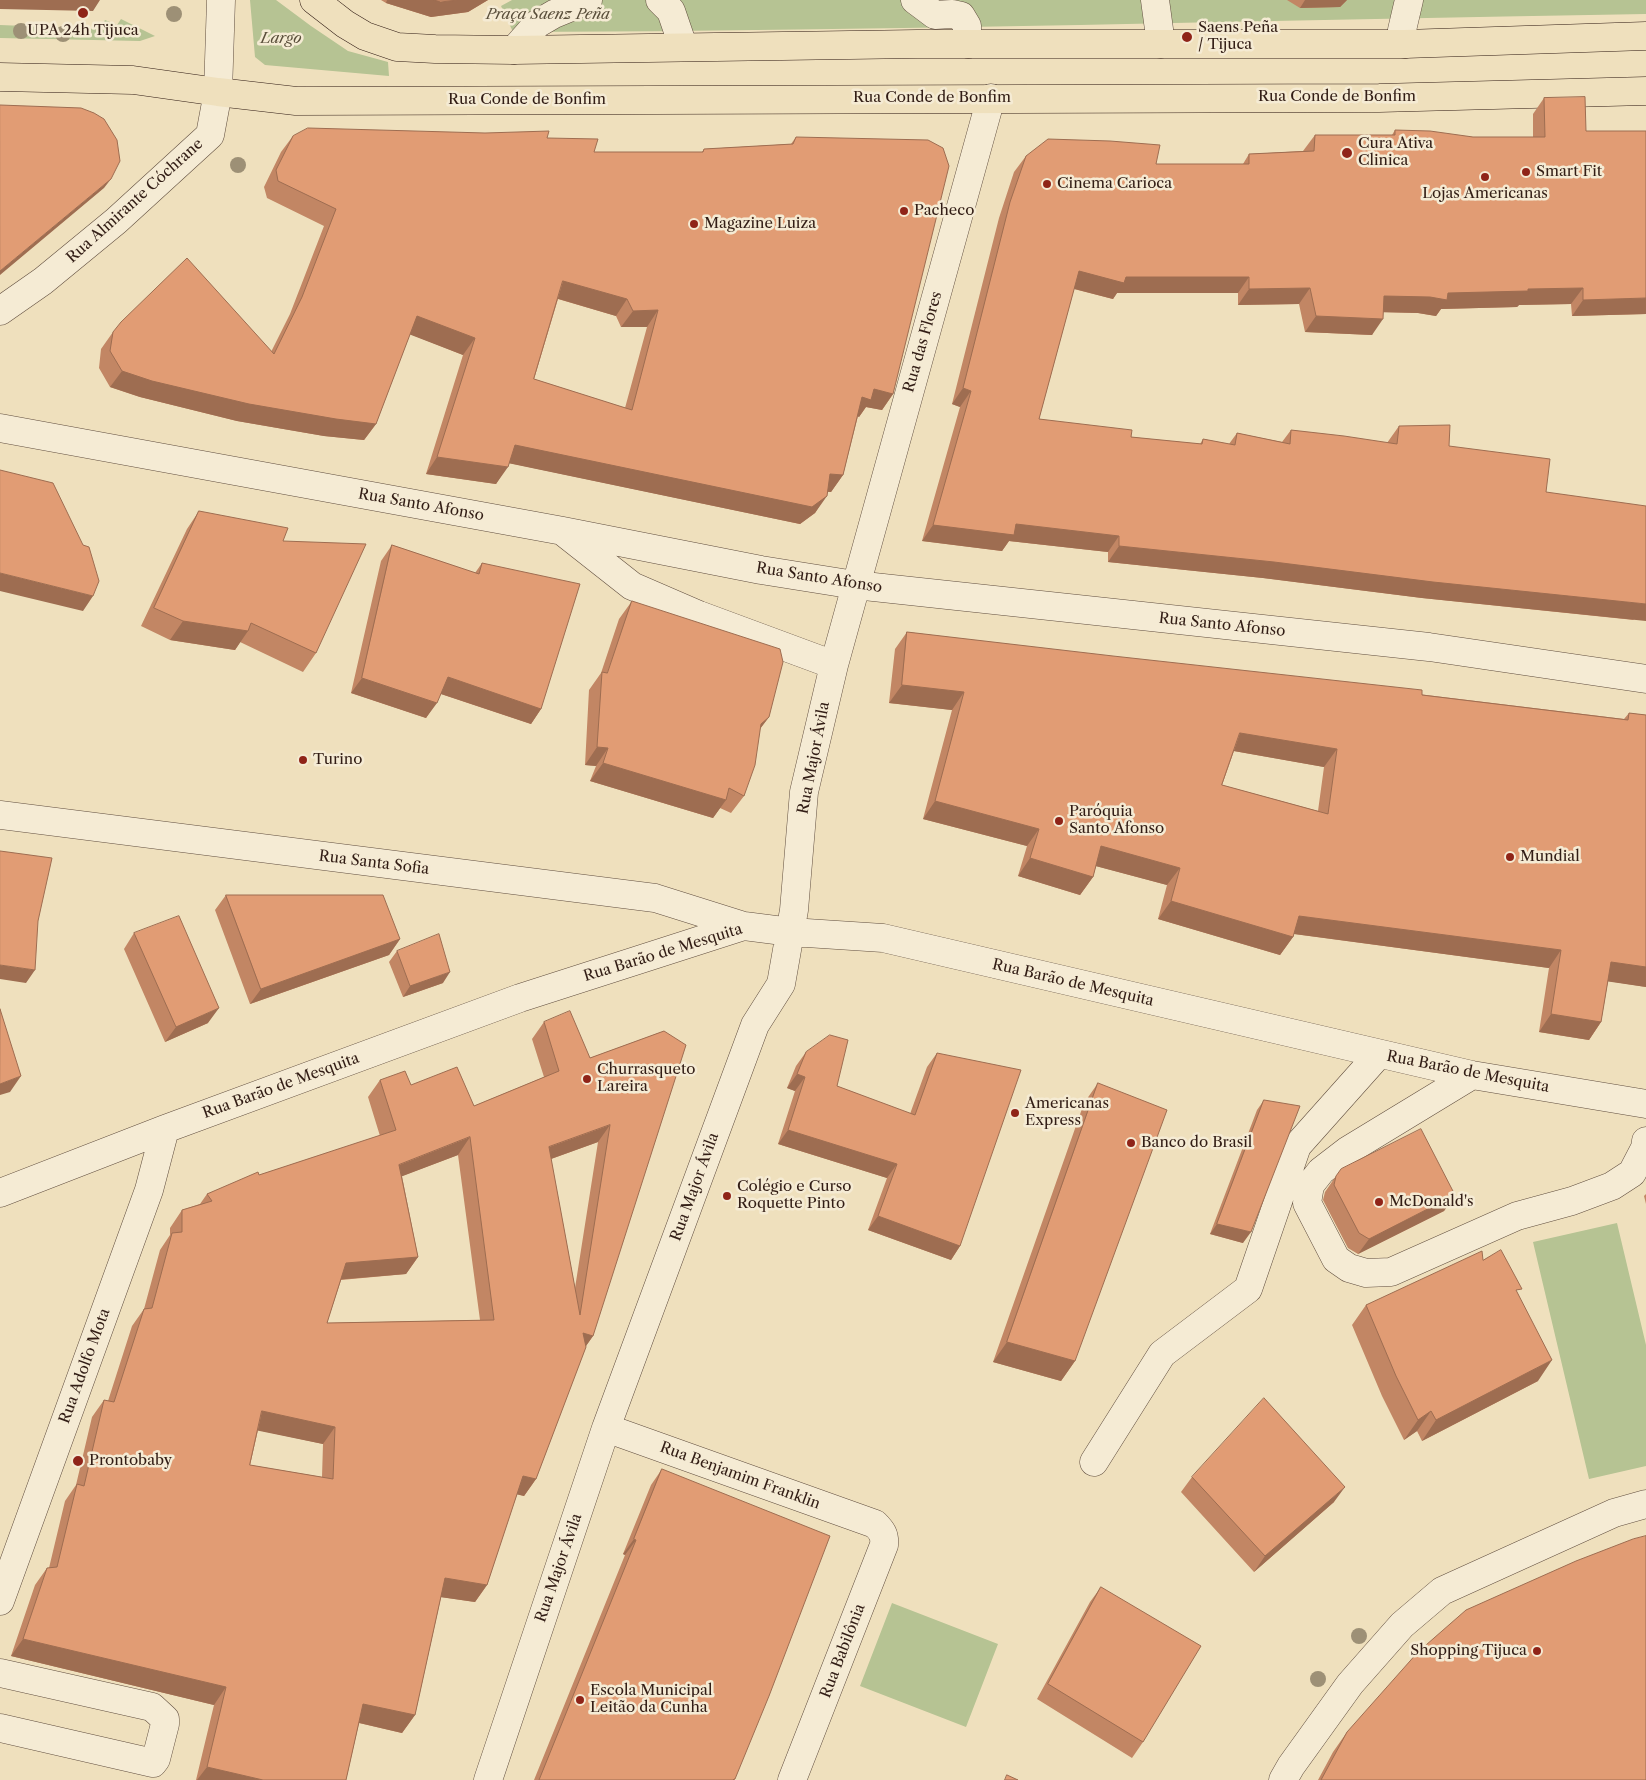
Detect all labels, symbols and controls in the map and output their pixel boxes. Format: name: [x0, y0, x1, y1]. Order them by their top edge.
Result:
marker: UPA 24h Tijuca: [76, 6, 90, 20]
park label: Praça Saenz Peña: [486, 6, 610, 24]
place label: Saens Peña / Tijuca: [1198, 19, 1278, 54]
place label: UPA 24h Tijuca: [27, 22, 139, 40]
park label: Largo: [261, 30, 301, 48]
marker: Saens Peña / Tijuca: [1180, 30, 1194, 44]
street label: Rua Conde de Bonfim: [1258, 88, 1416, 106]
street label: Rua Conde de Bonfim: [853, 89, 1011, 107]
street label: Rua Conde de Bonfim: [448, 91, 606, 109]
street label: Rua Almirante Cóchrane: [63, 135, 207, 267]
place label: Cura Ativa Clinica: [1358, 135, 1433, 170]
marker: Cura Ativa Clinica: [1340, 146, 1354, 160]
place label: Smart Fit: [1536, 163, 1602, 181]
marker: Smart Fit: [1520, 166, 1532, 178]
marker: Lojas Americanas: [1479, 171, 1491, 183]
place label: Cinema Carioca: [1057, 175, 1172, 193]
marker: Cinema Carioca: [1041, 178, 1053, 190]
place label: Lojas Americanas: [1422, 185, 1548, 203]
place label: Pacheco: [914, 202, 974, 220]
marker: Pacheco: [898, 205, 910, 217]
place label: Magazine Luiza: [704, 215, 816, 233]
marker: Magazine Luiza: [688, 218, 700, 230]
street label: Rua das Flores: [900, 289, 946, 395]
street label: Rua Santo Afonso: [357, 485, 485, 525]
street label: Rua Santo Afonso: [755, 559, 883, 597]
street label: Rua Santo Afonso: [1158, 609, 1286, 641]
street label: Rua Major Ávila: [794, 700, 834, 816]
place label: Turino: [313, 751, 362, 769]
marker: Turino: [297, 754, 309, 766]
place label: Paróquia Santo Afonso: [1069, 803, 1164, 838]
marker: Paróquia Santo Afonso: [1053, 815, 1065, 827]
street label: Rua Santa Sofia: [318, 847, 430, 879]
place label: Mundial: [1520, 848, 1580, 866]
marker: Mundial: [1504, 851, 1516, 863]
street label: Rua Barão de Mesquita: [581, 920, 745, 986]
street label: Rua Barão de Mesquita: [990, 956, 1156, 1010]
street label: Rua Barão de Mesquita: [1385, 1047, 1551, 1097]
street label: Rua Barão de Mesquita: [200, 1049, 362, 1123]
place label: Churrasqueto Lareira: [597, 1061, 695, 1096]
marker: Churrasqueto Lareira: [581, 1073, 593, 1085]
place label: Americanas Express: [1025, 1095, 1109, 1130]
marker: Americanas Express: [1009, 1107, 1021, 1119]
street label: Rua Major Ávila: [667, 1130, 723, 1244]
place label: Banco do Brasil: [1141, 1134, 1252, 1152]
marker: Banco do Brasil: [1125, 1137, 1137, 1149]
place label: Colégio e Curso Roquette Pinto: [737, 1178, 852, 1213]
marker: Colégio e Curso Roquette Pinto: [721, 1190, 733, 1202]
place label: McDonald's: [1389, 1193, 1474, 1211]
marker: McDonald's: [1373, 1196, 1385, 1208]
street label: Rua Adolfo Mota: [56, 1306, 114, 1426]
street label: Rua Benjamim Franklin: [657, 1439, 823, 1513]
place label: Prontobaby: [89, 1452, 172, 1470]
marker: Prontobaby: [71, 1454, 85, 1468]
street label: Rua Major Ávila: [532, 1511, 586, 1625]
street label: Rua Babilônia: [817, 1601, 869, 1701]
place label: Shopping Tijuca: [1410, 1642, 1527, 1660]
marker: Shopping Tijuca: [1531, 1645, 1543, 1657]
place label: Escola Municipal Leitão da Cunha: [590, 1682, 712, 1717]
marker: Escola Municipal Leitão da Cunha: [574, 1694, 586, 1706]

